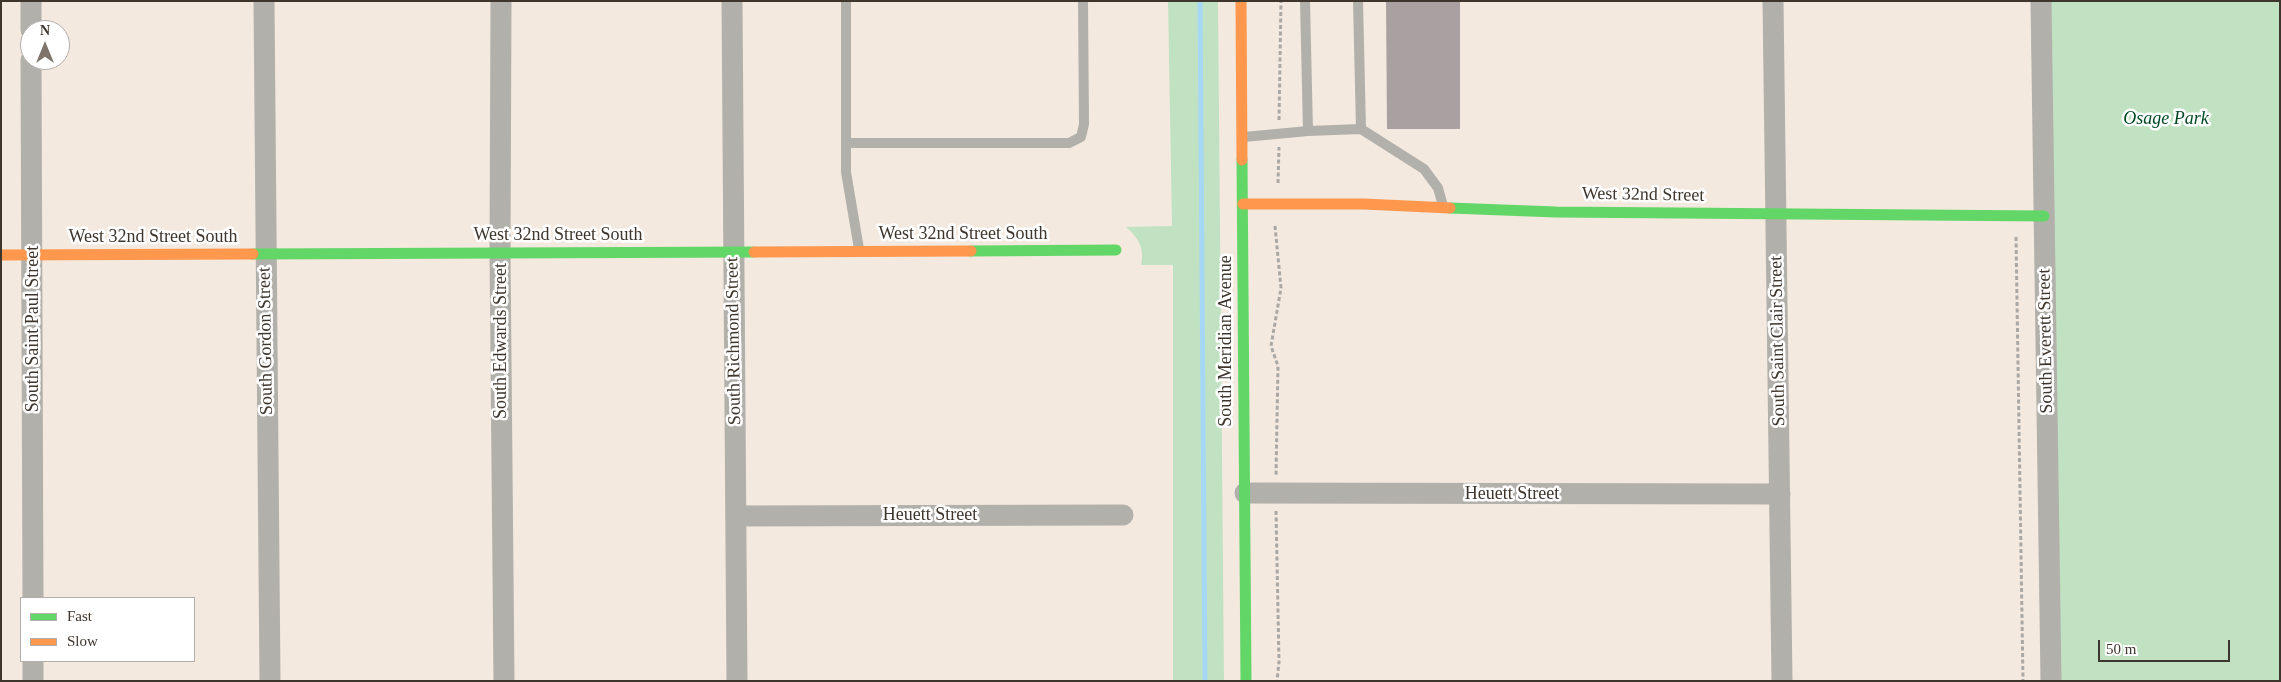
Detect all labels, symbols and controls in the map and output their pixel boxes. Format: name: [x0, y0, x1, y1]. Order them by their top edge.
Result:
north arrow: [20, 20, 70, 70]
text: N: [40, 23, 50, 38]
park label: Osage Park: [2123, 108, 2209, 130]
street label: West 32nd Street: [1582, 183, 1704, 207]
street label: West 32nd Street South: [878, 223, 1048, 245]
street label: West 32nd Street South: [473, 224, 643, 246]
street label: West 32nd Street South: [68, 226, 238, 248]
street label: South Saint Paul Street: [22, 246, 44, 412]
street label: South Meridian Avenue: [1215, 255, 1237, 427]
street label: South Saint Clair Street: [1766, 256, 1790, 426]
street label: South Richmond Street: [722, 257, 746, 425]
street label: South Edwards Street: [490, 263, 512, 419]
street label: South Gordon Street: [254, 267, 278, 415]
street label: South Everett Street: [2034, 268, 2058, 414]
street label: Heuett Street: [1465, 483, 1559, 505]
street label: Heuett Street: [883, 504, 977, 526]
legend: [20, 597, 195, 662]
text: Fast: [67, 608, 92, 624]
scale bar: [2101, 630, 2234, 662]
text: Slow: [67, 633, 98, 649]
text: 50 m: [2106, 641, 2136, 657]

